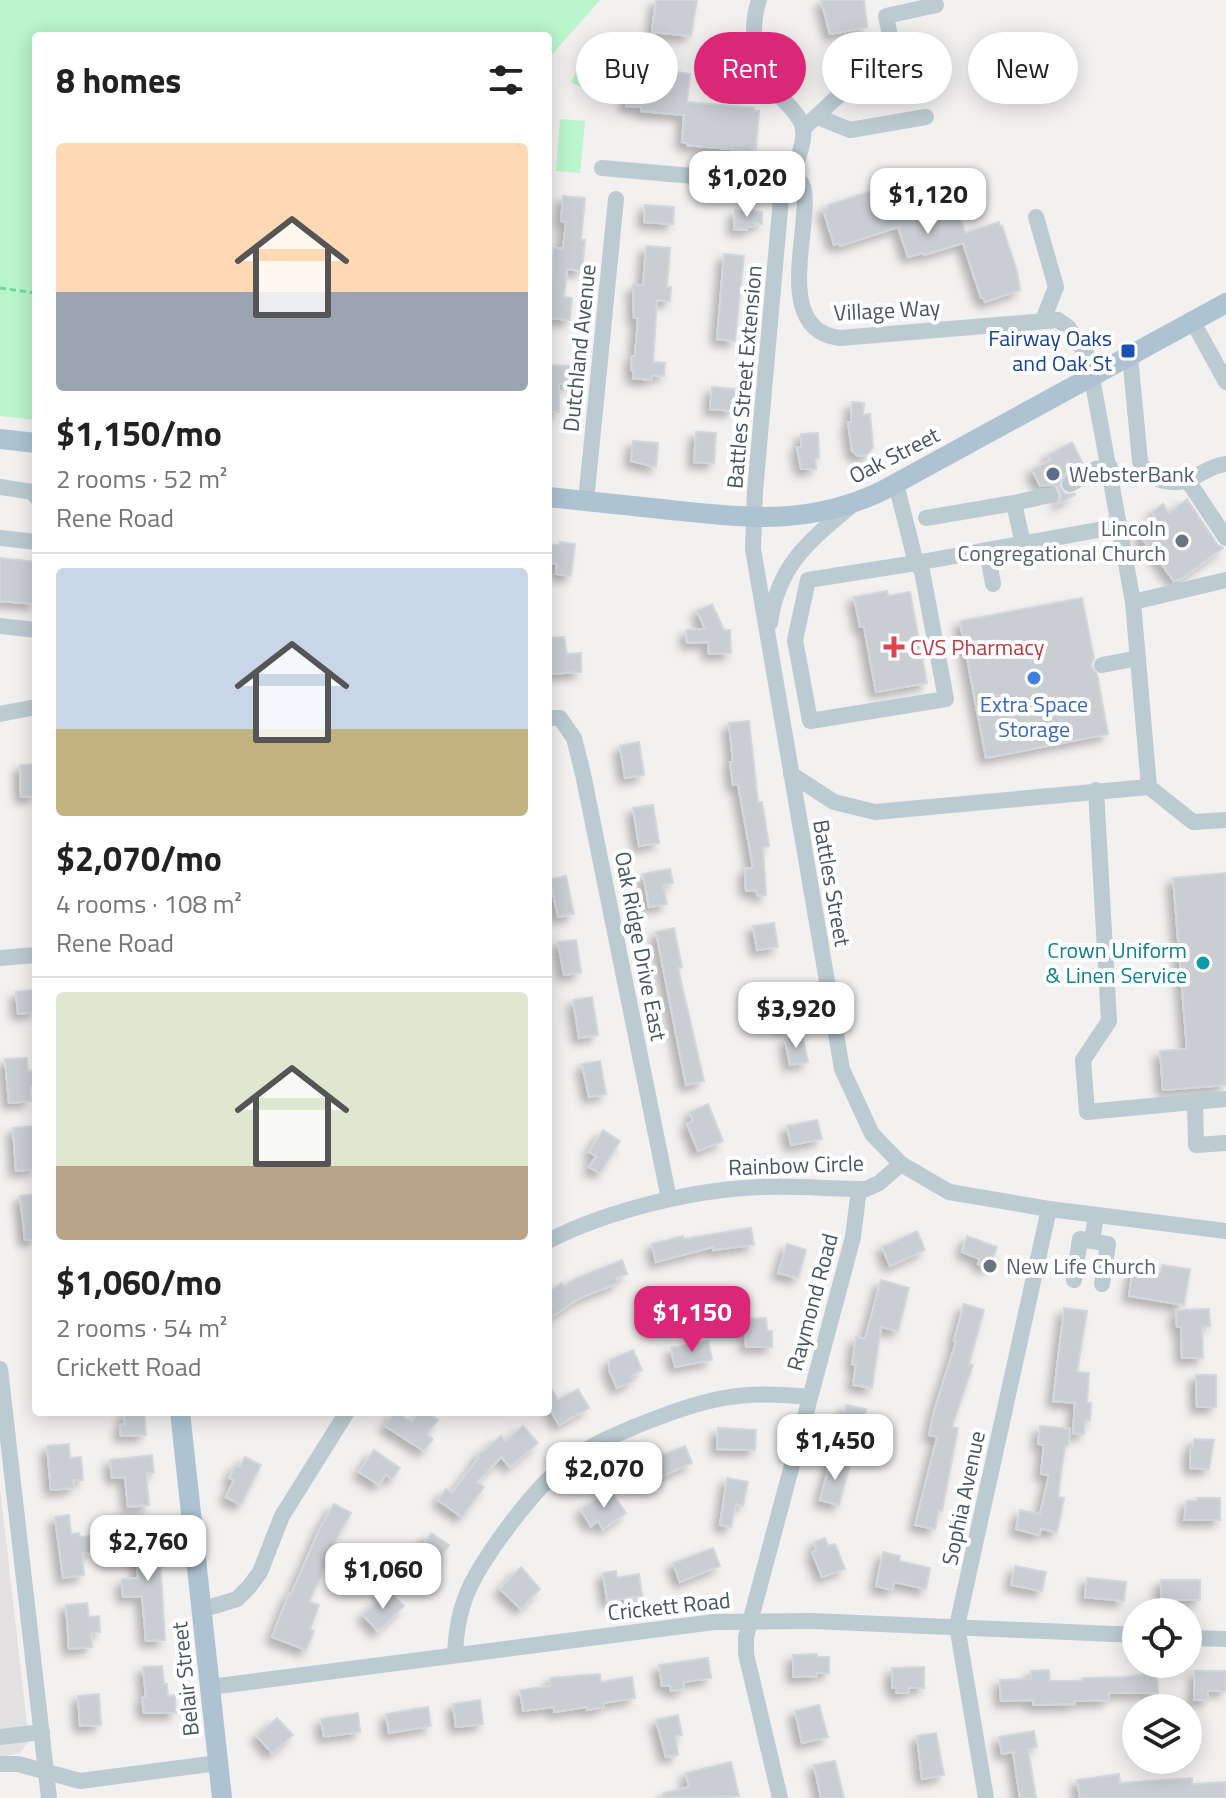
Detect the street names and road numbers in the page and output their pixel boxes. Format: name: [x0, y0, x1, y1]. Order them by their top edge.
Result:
street label: Dutchland Avenue: [553, 263, 605, 433]
street label: Battles Street Extension: [717, 264, 771, 490]
street label: Village Way: [833, 290, 942, 330]
street label: Oak Street: [843, 418, 945, 492]
street label: Battles Street: [804, 817, 860, 949]
street label: Oak Ridge Drive East: [606, 848, 676, 1044]
street label: Rainbow Circle: [728, 1146, 864, 1184]
street label: Raymond Road: [777, 1229, 847, 1375]
street label: Sophia Avenue: [932, 1428, 994, 1568]
street label: Crickett Road: [606, 1583, 732, 1629]
street label: Belair Street: [162, 1620, 208, 1738]

